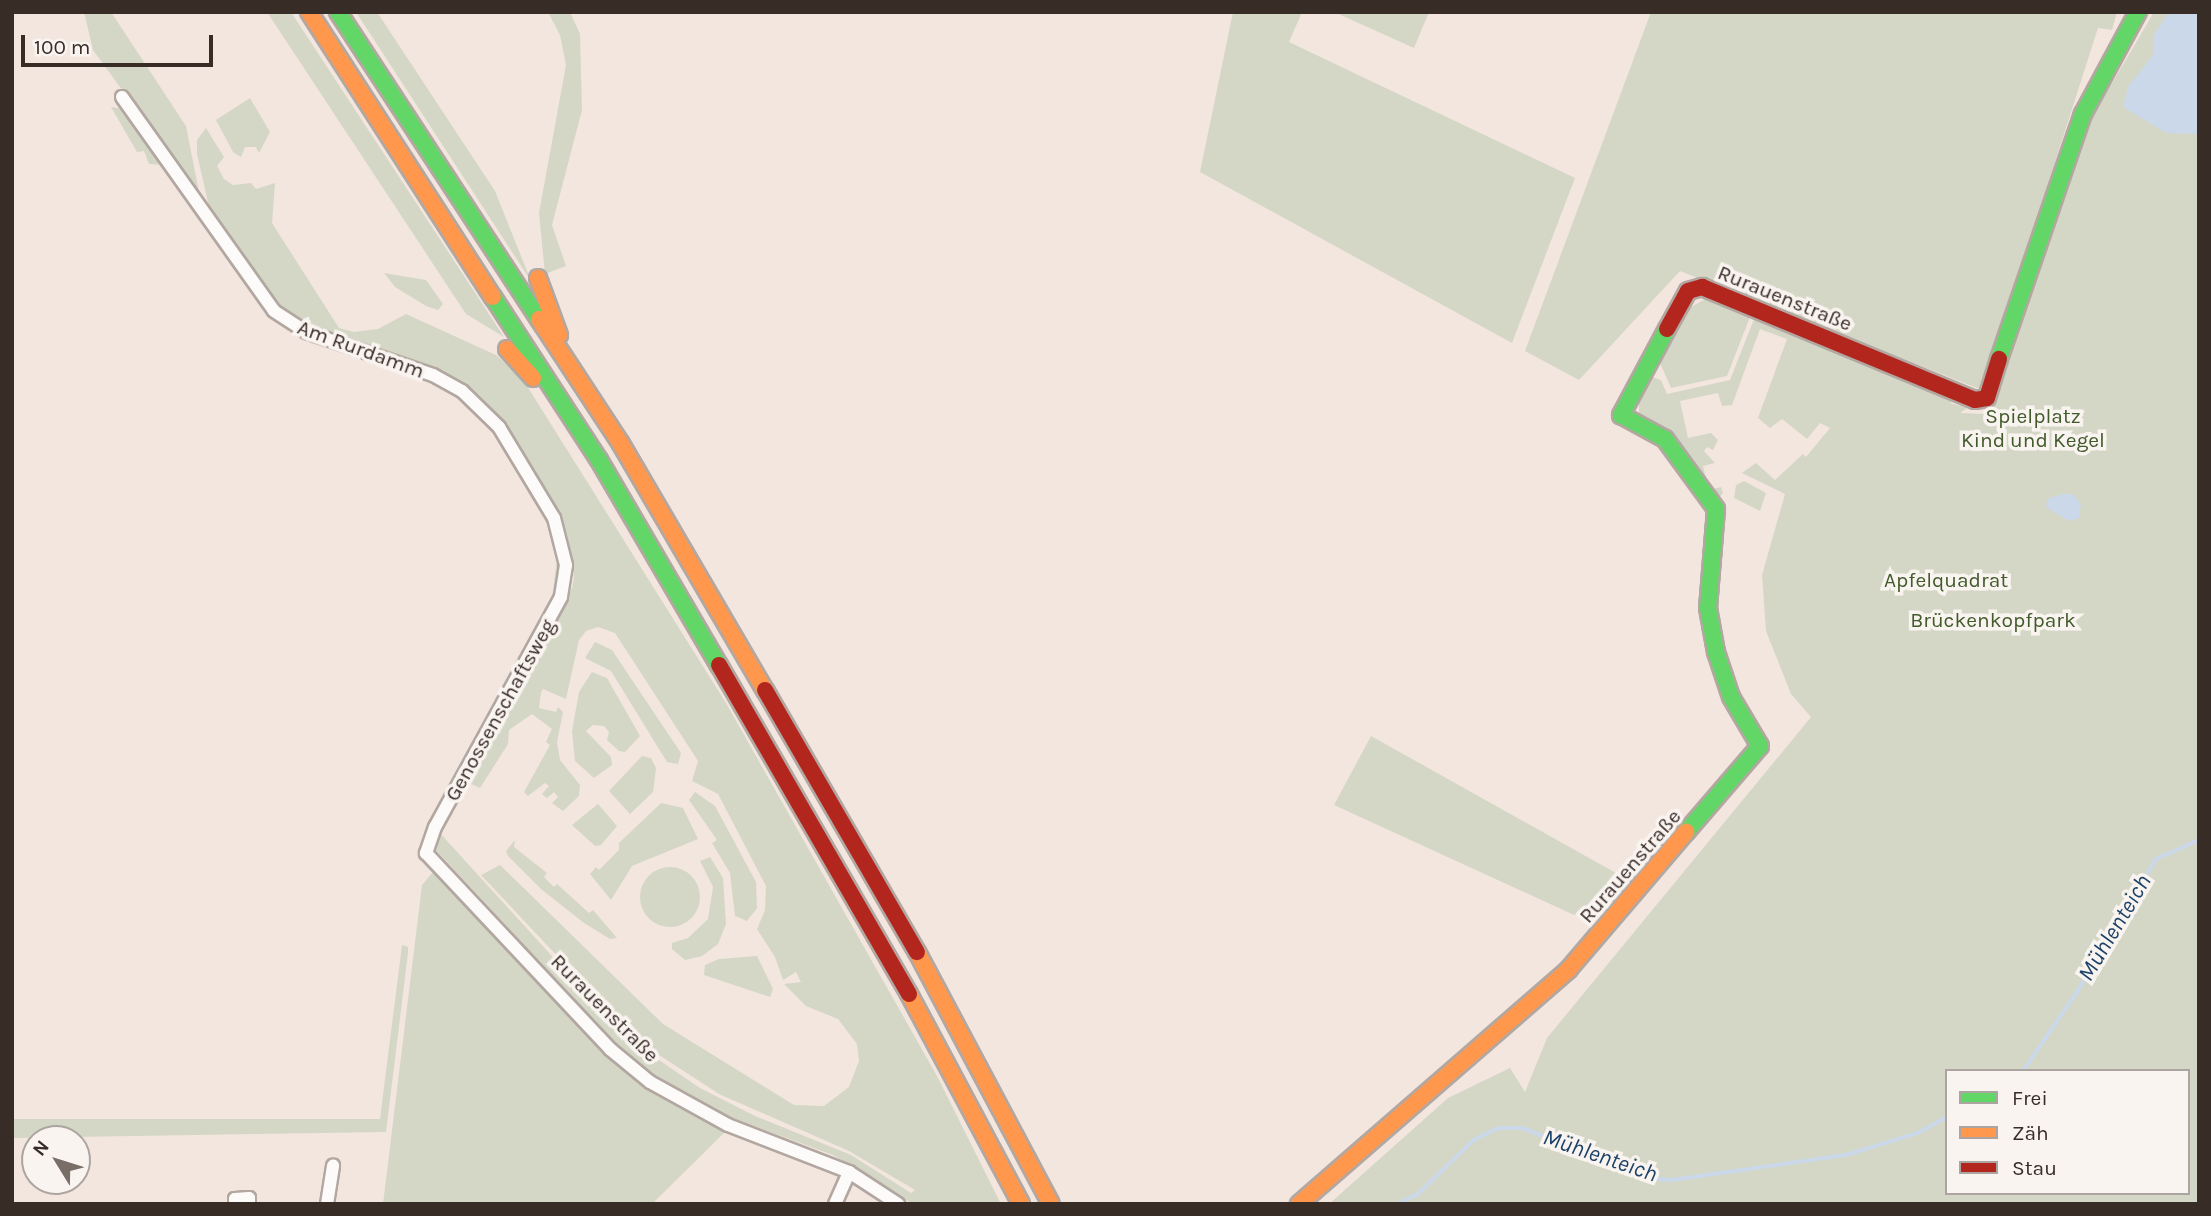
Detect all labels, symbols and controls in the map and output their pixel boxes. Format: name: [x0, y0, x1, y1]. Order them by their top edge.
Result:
scale bar: [24, 21, 217, 65]
text: 100 m: [34, 35, 91, 59]
street label: Rurauenstraße: [1714, 260, 1856, 336]
street label: Am Rurdamm: [294, 314, 428, 384]
park label: Spielplatz Kind und Kegel: [1961, 403, 2105, 453]
park label: Apfelquadrat: [1884, 567, 2008, 593]
park label: Brückenkopfpark: [1910, 607, 2076, 633]
street label: Genossenschaftsweg: [440, 615, 560, 805]
street label: Rurauenstraße: [1574, 804, 1686, 928]
water label: Mühlenteich: [2072, 870, 2158, 986]
street label: Rurauenstraße: [546, 949, 664, 1067]
legend: [1945, 1069, 2190, 1195]
text: Frei: [2012, 1086, 2048, 1110]
text: Zäh: [2012, 1121, 2049, 1145]
water label: Mühlenteich: [1539, 1124, 1661, 1188]
north arrow: [21, 1125, 91, 1195]
text: N: [28, 1136, 54, 1160]
text: Stau: [2012, 1156, 2057, 1180]

